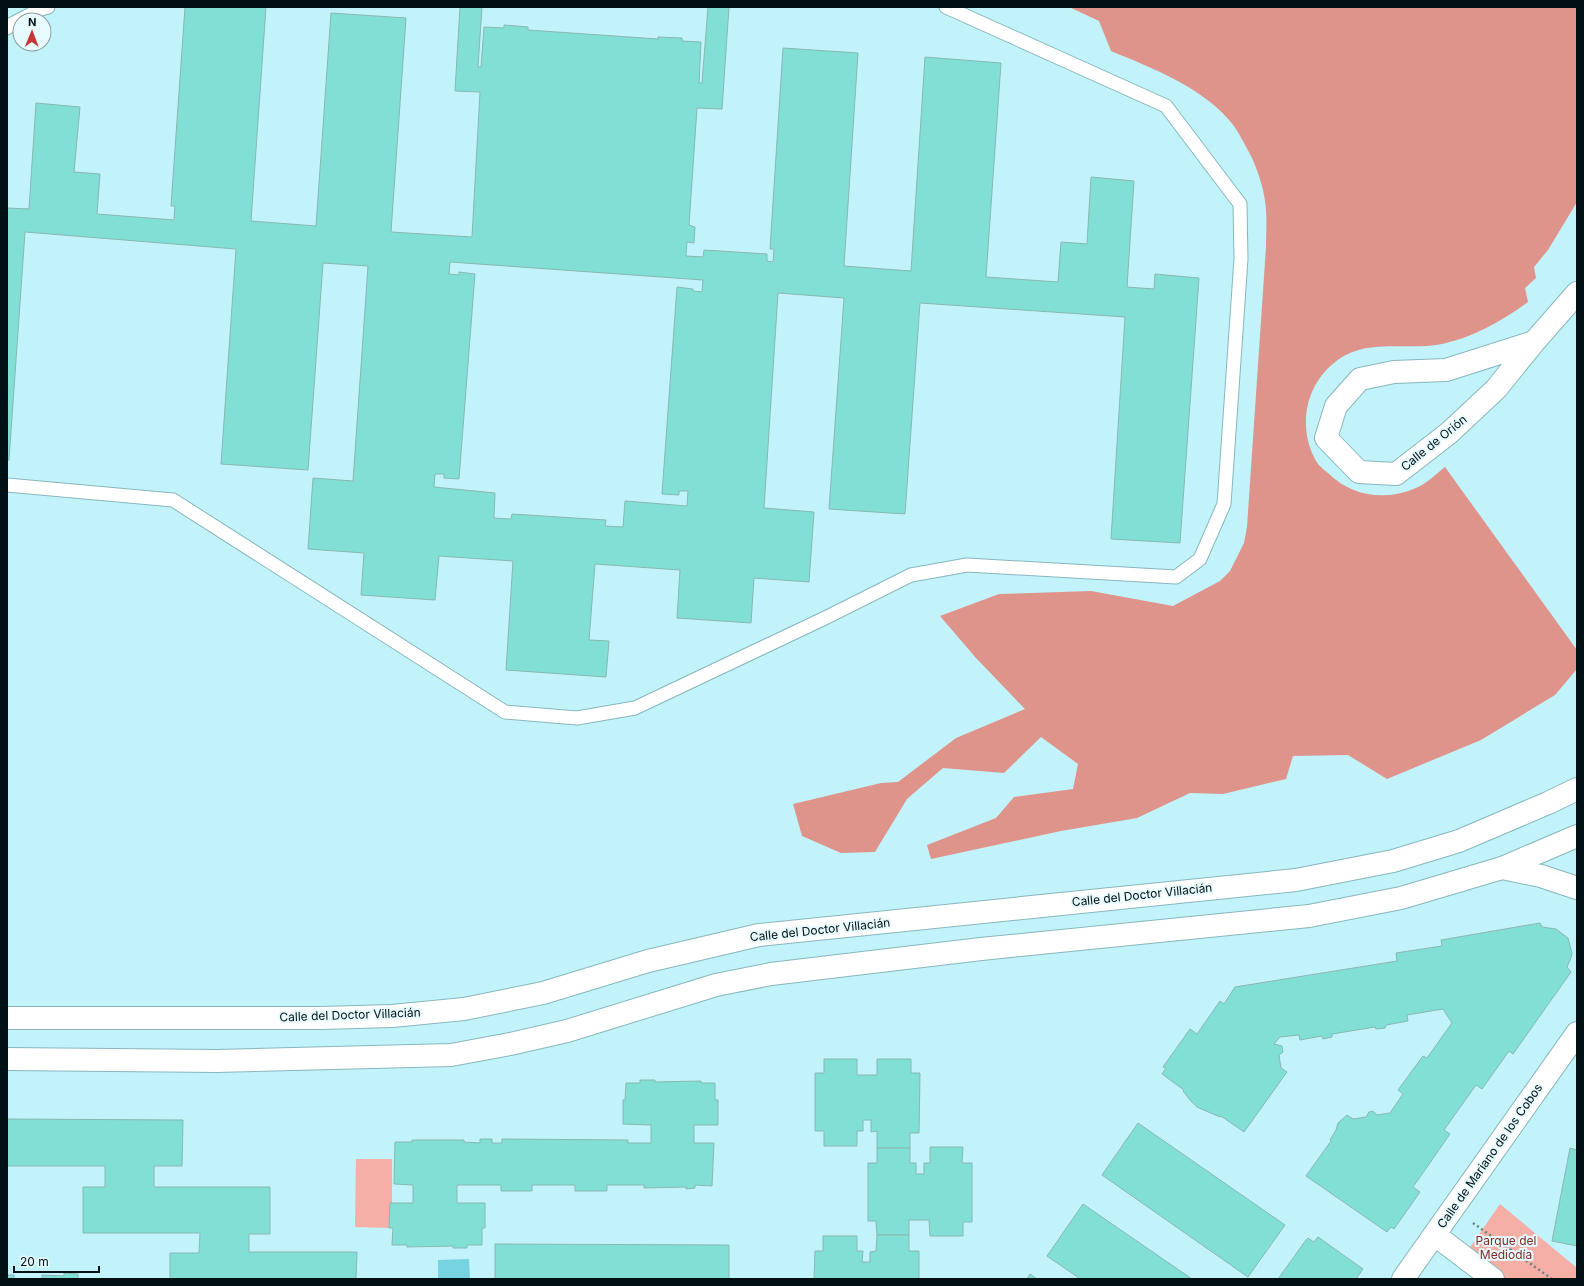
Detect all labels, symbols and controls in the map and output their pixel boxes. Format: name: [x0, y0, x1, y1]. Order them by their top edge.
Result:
north arrow: [12, 12, 52, 52]
text: N: [28, 15, 36, 29]
street label: Calle de Orión: [1398, 411, 1470, 474]
street label: Calle del Doctor Villacián: [1071, 880, 1213, 909]
street label: Calle del Doctor Villacián: [749, 915, 891, 944]
street label: Calle del Doctor Villacián: [279, 1005, 421, 1024]
street label: Calle de Mariano de los Cobos: [1434, 1080, 1545, 1231]
park label: Parque del Mediodía: [1476, 1233, 1536, 1262]
scale bar: [14, 1248, 99, 1274]
text: 20 m: [20, 1254, 49, 1269]

